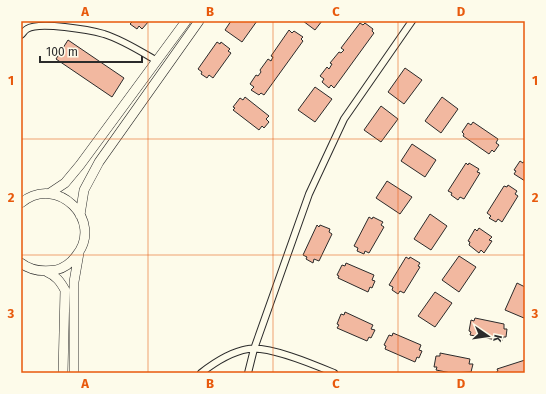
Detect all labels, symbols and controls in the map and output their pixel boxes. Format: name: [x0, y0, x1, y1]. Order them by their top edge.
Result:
text: A: [80, 4, 89, 19]
text: B: [206, 4, 214, 19]
text: C: [332, 4, 340, 19]
text: D: [457, 4, 466, 19]
scale bar: [40, 38, 142, 64]
text: 100 m: [46, 45, 78, 59]
text: 1: [8, 73, 14, 88]
text: 1: [532, 73, 538, 88]
text: 2: [8, 190, 15, 205]
text: 2: [532, 190, 539, 205]
text: 3: [7, 306, 15, 321]
text: 3: [531, 306, 539, 321]
north arrow: [468, 316, 508, 356]
text: K: [490, 333, 504, 344]
text: A: [80, 376, 89, 391]
text: B: [206, 376, 214, 391]
text: C: [332, 376, 340, 391]
text: D: [457, 376, 466, 391]

